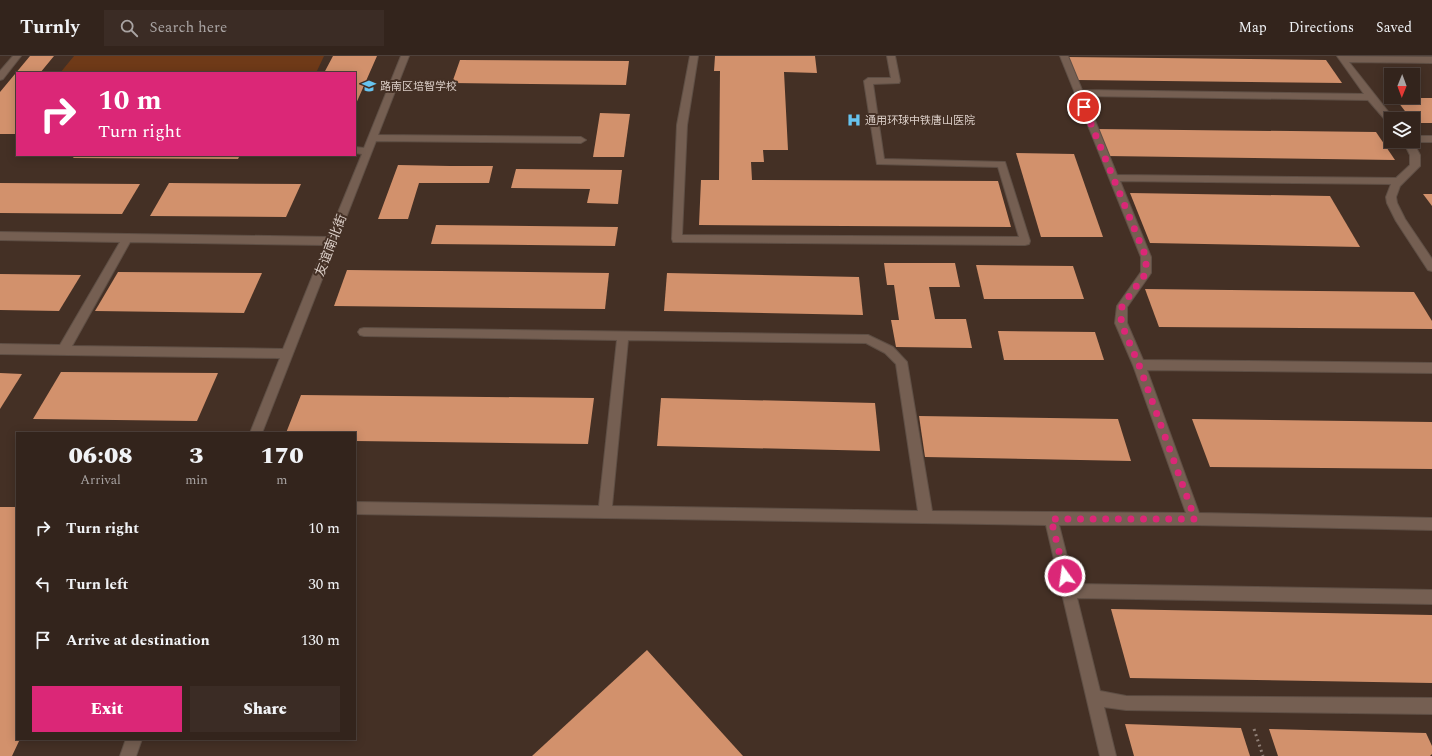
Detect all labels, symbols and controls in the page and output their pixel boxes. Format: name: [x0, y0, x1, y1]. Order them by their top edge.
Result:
search box: [104, 10, 384, 46]
text: Turnly: [20, 13, 80, 42]
text: Search here: [150, 16, 227, 39]
icon: search: [118, 17, 140, 39]
text: Map: [1239, 17, 1267, 38]
text: Directions: [1289, 17, 1354, 38]
text: Saved: [1376, 17, 1412, 38]
north arrow: [1384, 68, 1420, 104]
map controls: [1384, 68, 1420, 148]
school or university icon: 路南区培智学校: [361, 78, 377, 94]
place label: 路南区培智学校: [380, 78, 457, 95]
text: 10 m: [98, 79, 162, 122]
icon: right: [32, 88, 84, 140]
pin: [1067, 90, 1101, 124]
icon: arrive: [1073, 96, 1095, 118]
hospital icon: 通用环球中铁唐山医院: [846, 112, 862, 128]
place label: 通用环球中铁唐山医院: [865, 112, 975, 129]
button: layers: [1384, 112, 1420, 148]
text: Turn right: [98, 118, 181, 145]
street label: 友谊南北街: [310, 211, 352, 279]
text: 06:08: [68, 438, 133, 474]
text: 3: [189, 438, 204, 474]
text: 170: [260, 438, 304, 474]
text: Arrival: [80, 470, 121, 490]
text: min: [185, 470, 208, 490]
text: m: [276, 470, 288, 490]
icon: right: [32, 517, 54, 539]
text: Turn right: [66, 517, 139, 540]
text: 10 m: [308, 517, 340, 540]
position arrow: [1044, 555, 1086, 597]
icon: left: [32, 573, 54, 595]
text: Turn left: [66, 573, 128, 596]
text: 30 m: [308, 573, 340, 596]
icon: arrive: [32, 629, 54, 651]
text: Arrive at destination: [66, 629, 210, 652]
text: 130 m: [301, 629, 340, 652]
button: Exit: [32, 686, 182, 732]
button: Share: [190, 686, 340, 732]

